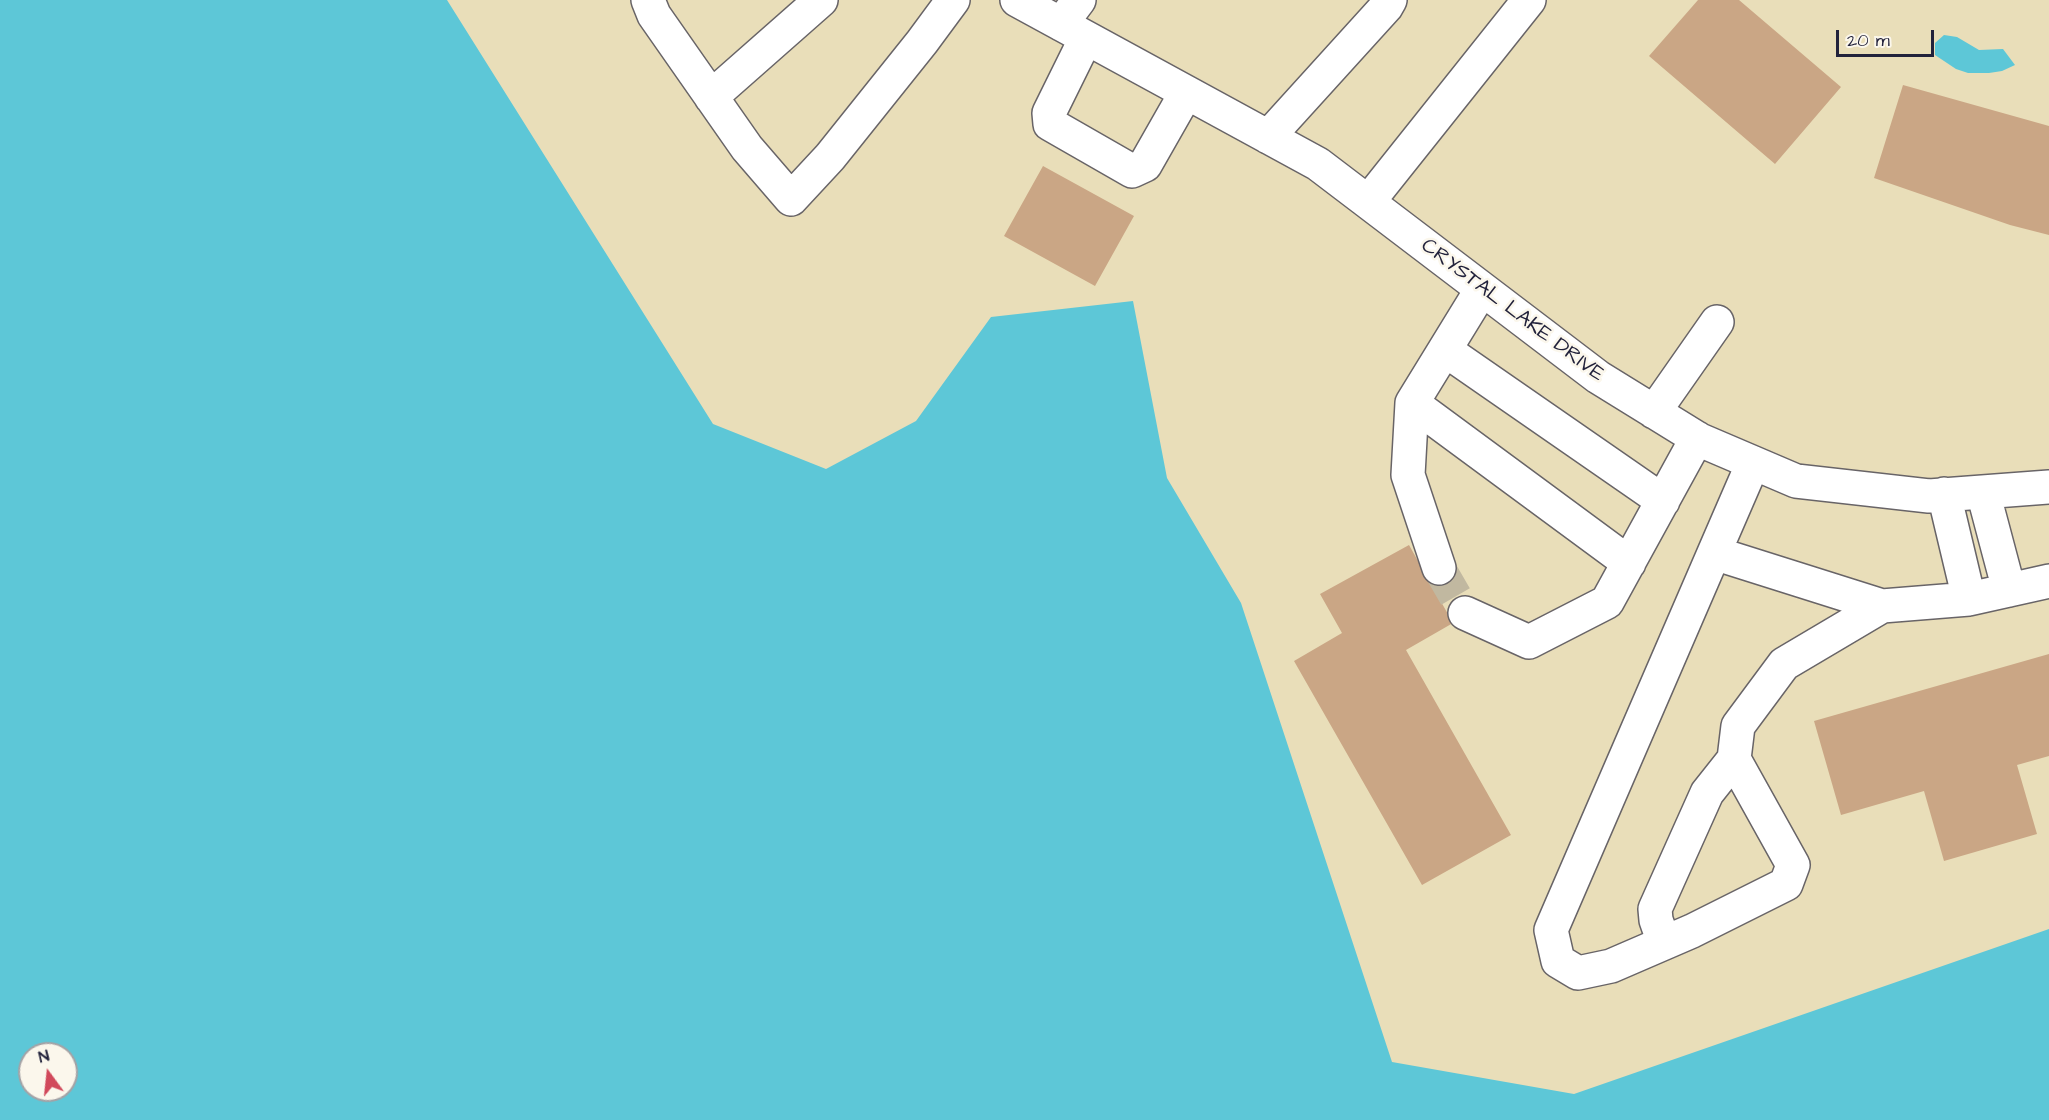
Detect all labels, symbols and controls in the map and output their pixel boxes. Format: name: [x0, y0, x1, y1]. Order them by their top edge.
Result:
scale bar: [1839, 18, 1936, 56]
text: 20 m: [1847, 28, 1890, 53]
street label: CRYSTAL LAKE DRIVE: [1415, 234, 1609, 388]
north arrow: [18, 1042, 78, 1102]
text: N: [36, 1045, 52, 1068]

